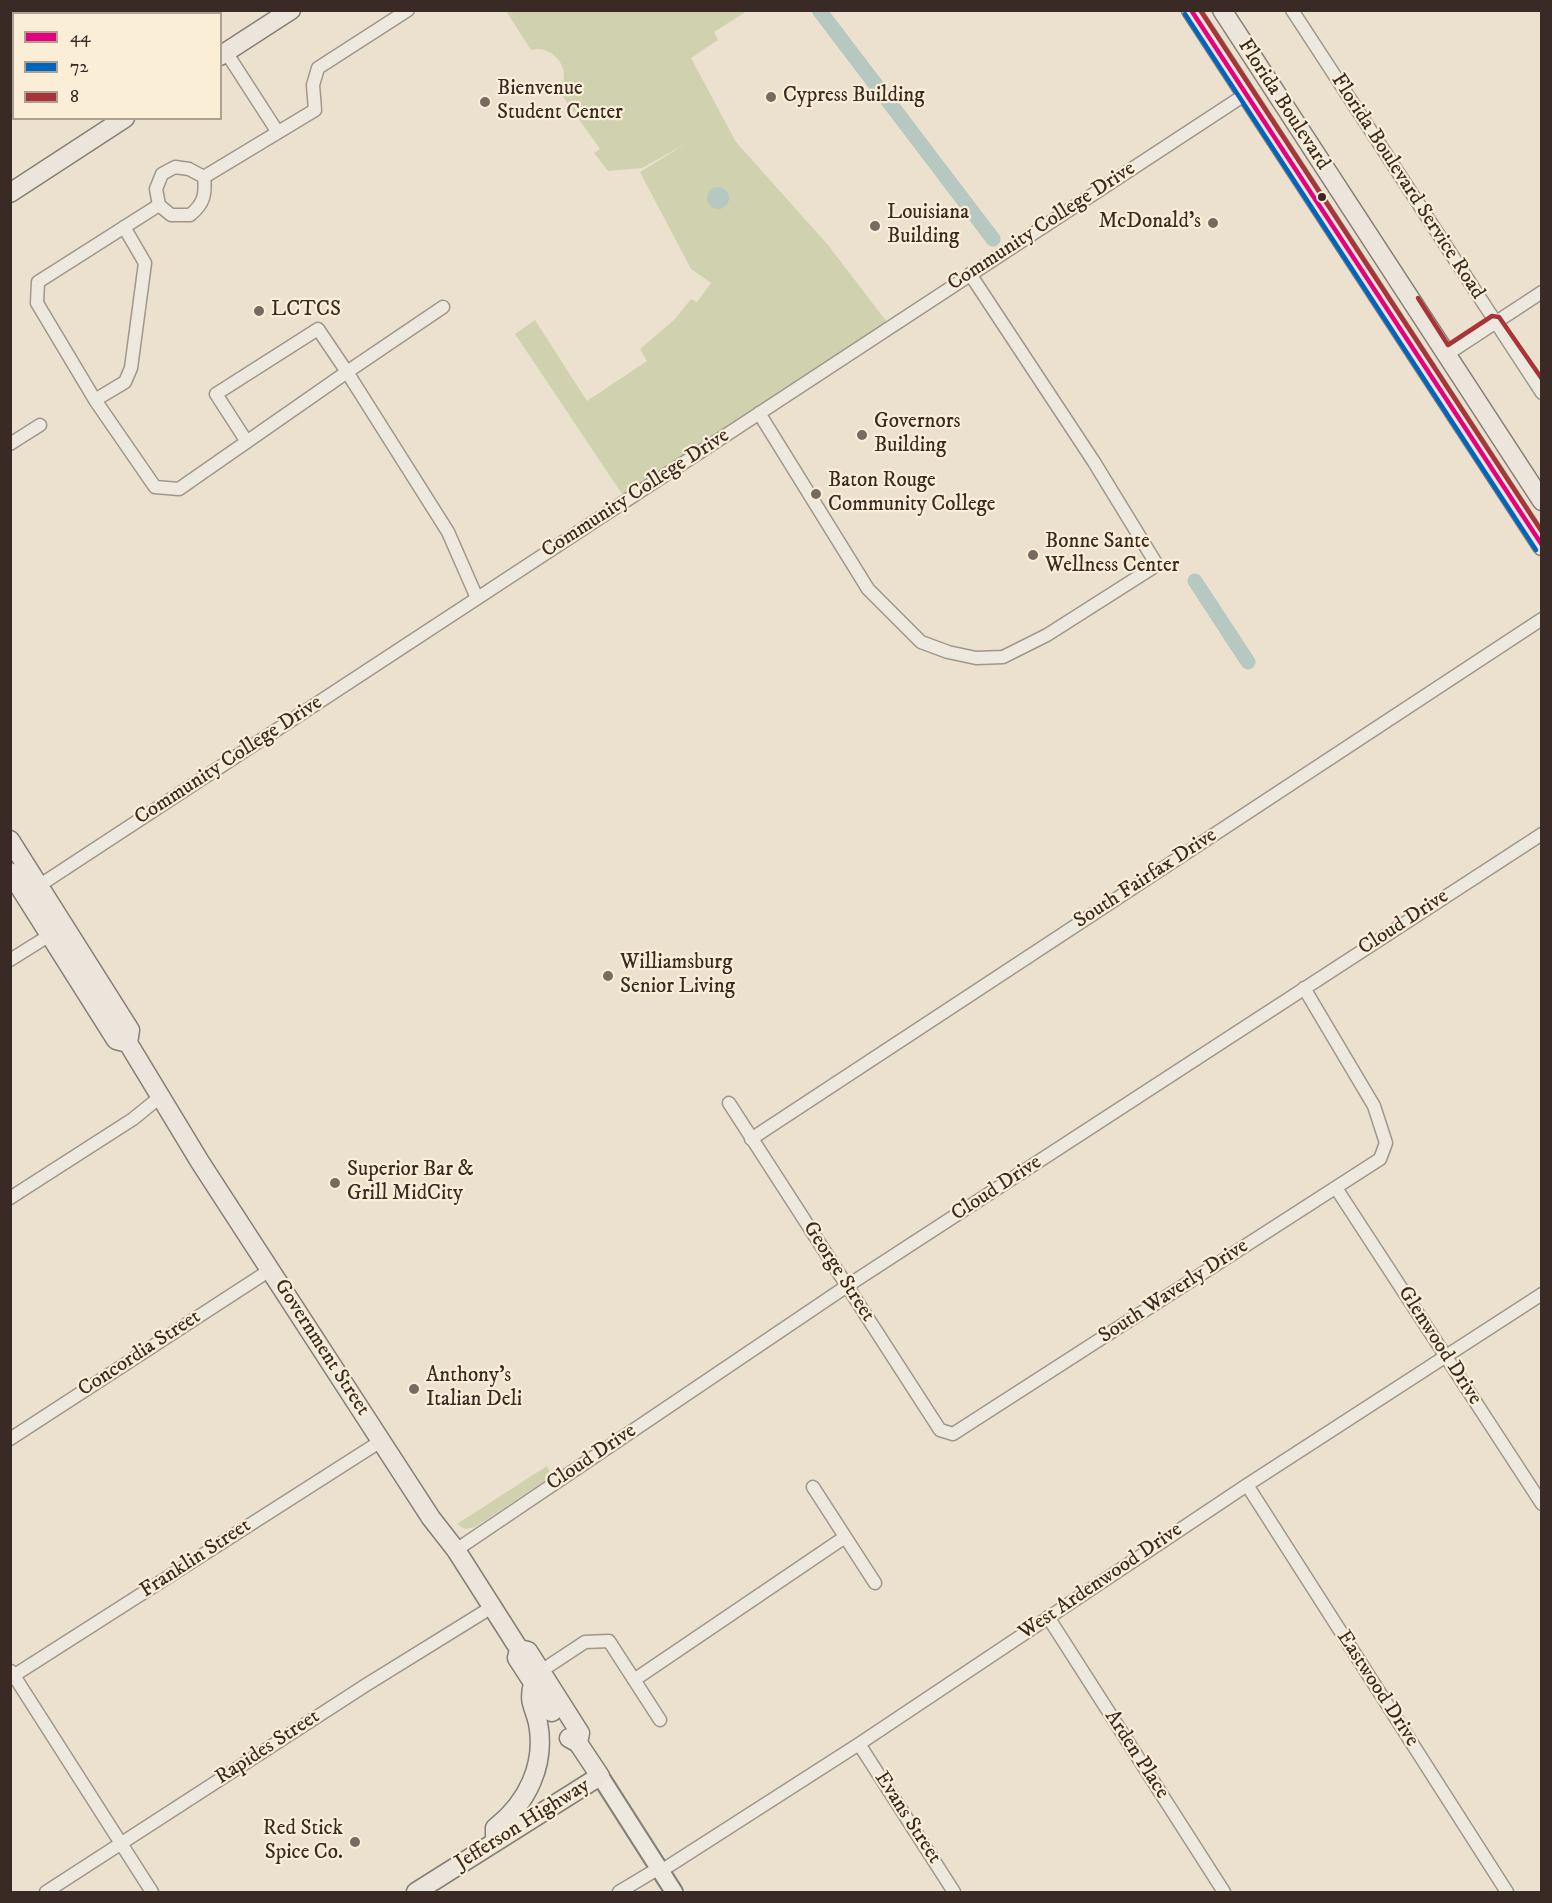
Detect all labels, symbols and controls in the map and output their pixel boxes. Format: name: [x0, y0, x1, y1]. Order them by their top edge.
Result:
legend: [12, 12, 222, 120]
text: 44: [70, 26, 91, 48]
street label: Florida Boulevard: [1231, 35, 1335, 175]
text: 72: [70, 56, 88, 78]
street label: Florida Boulevard Service Road: [1325, 69, 1489, 305]
place label: Bienvenue Student Center: [497, 77, 623, 127]
place label: Cypress Building: [783, 84, 925, 110]
text: 8: [70, 86, 79, 108]
marker: Cypress Building: [764, 90, 778, 104]
marker: Bienvenue Student Center: [478, 95, 492, 109]
street label: Community College Drive: [943, 157, 1141, 297]
unlabelled marker: [1316, 191, 1328, 203]
place label: Louisiana Building: [887, 201, 969, 251]
place label: McDonald's: [1098, 210, 1201, 236]
marker: McDonald's: [1206, 216, 1220, 230]
marker: Louisiana Building: [868, 219, 882, 233]
place label: LCTCS: [271, 298, 341, 324]
marker: LCTCS: [252, 304, 266, 318]
place label: Governors Building: [874, 410, 960, 460]
street label: Community College Drive: [537, 424, 735, 564]
marker: Governors Building: [855, 428, 869, 442]
place label: Baton Rouge Community College: [828, 469, 996, 519]
marker: Baton Rouge Community College: [809, 487, 823, 501]
place label: Bonne Sante Wellness Center: [1045, 530, 1179, 580]
marker: Bonne Sante Wellness Center: [1026, 548, 1040, 562]
street label: Community College Drive: [130, 691, 328, 831]
street label: South Fairfax Drive: [1070, 823, 1222, 935]
street label: Cloud Drive: [1354, 885, 1454, 961]
place label: Williamsburg Senior Living: [620, 951, 735, 1001]
marker: Williamsburg Senior Living: [601, 969, 615, 983]
street label: Cloud Drive: [947, 1151, 1047, 1227]
place label: Superior Bar & Grill MidCity: [347, 1158, 474, 1208]
marker: Superior Bar & Grill MidCity: [328, 1176, 342, 1190]
street label: George Street: [796, 1217, 880, 1327]
street label: South Waverly Drive: [1094, 1234, 1254, 1350]
street label: Government Street: [267, 1275, 375, 1421]
street label: Glenwood Drive: [1391, 1282, 1487, 1410]
street label: Concordia Street: [74, 1305, 206, 1403]
place label: Anthony's Italian Deli: [426, 1364, 522, 1414]
marker: Anthony's Italian Deli: [407, 1382, 421, 1396]
street label: Cloud Drive: [543, 1419, 641, 1497]
street label: Franklin Street: [136, 1514, 256, 1604]
street label: West Ardenwood Drive: [1014, 1518, 1188, 1646]
street label: Eastwood Drive: [1330, 1626, 1424, 1752]
street label: Rapides Street: [211, 1705, 325, 1791]
street label: Arden Place: [1098, 1706, 1174, 1804]
street label: Evans Street: [868, 1767, 946, 1869]
street label: Jefferson Highway: [451, 1774, 595, 1876]
place label: Red Stick Spice Co.: [263, 1817, 343, 1867]
marker: Red Stick Spice Co.: [348, 1835, 362, 1849]

